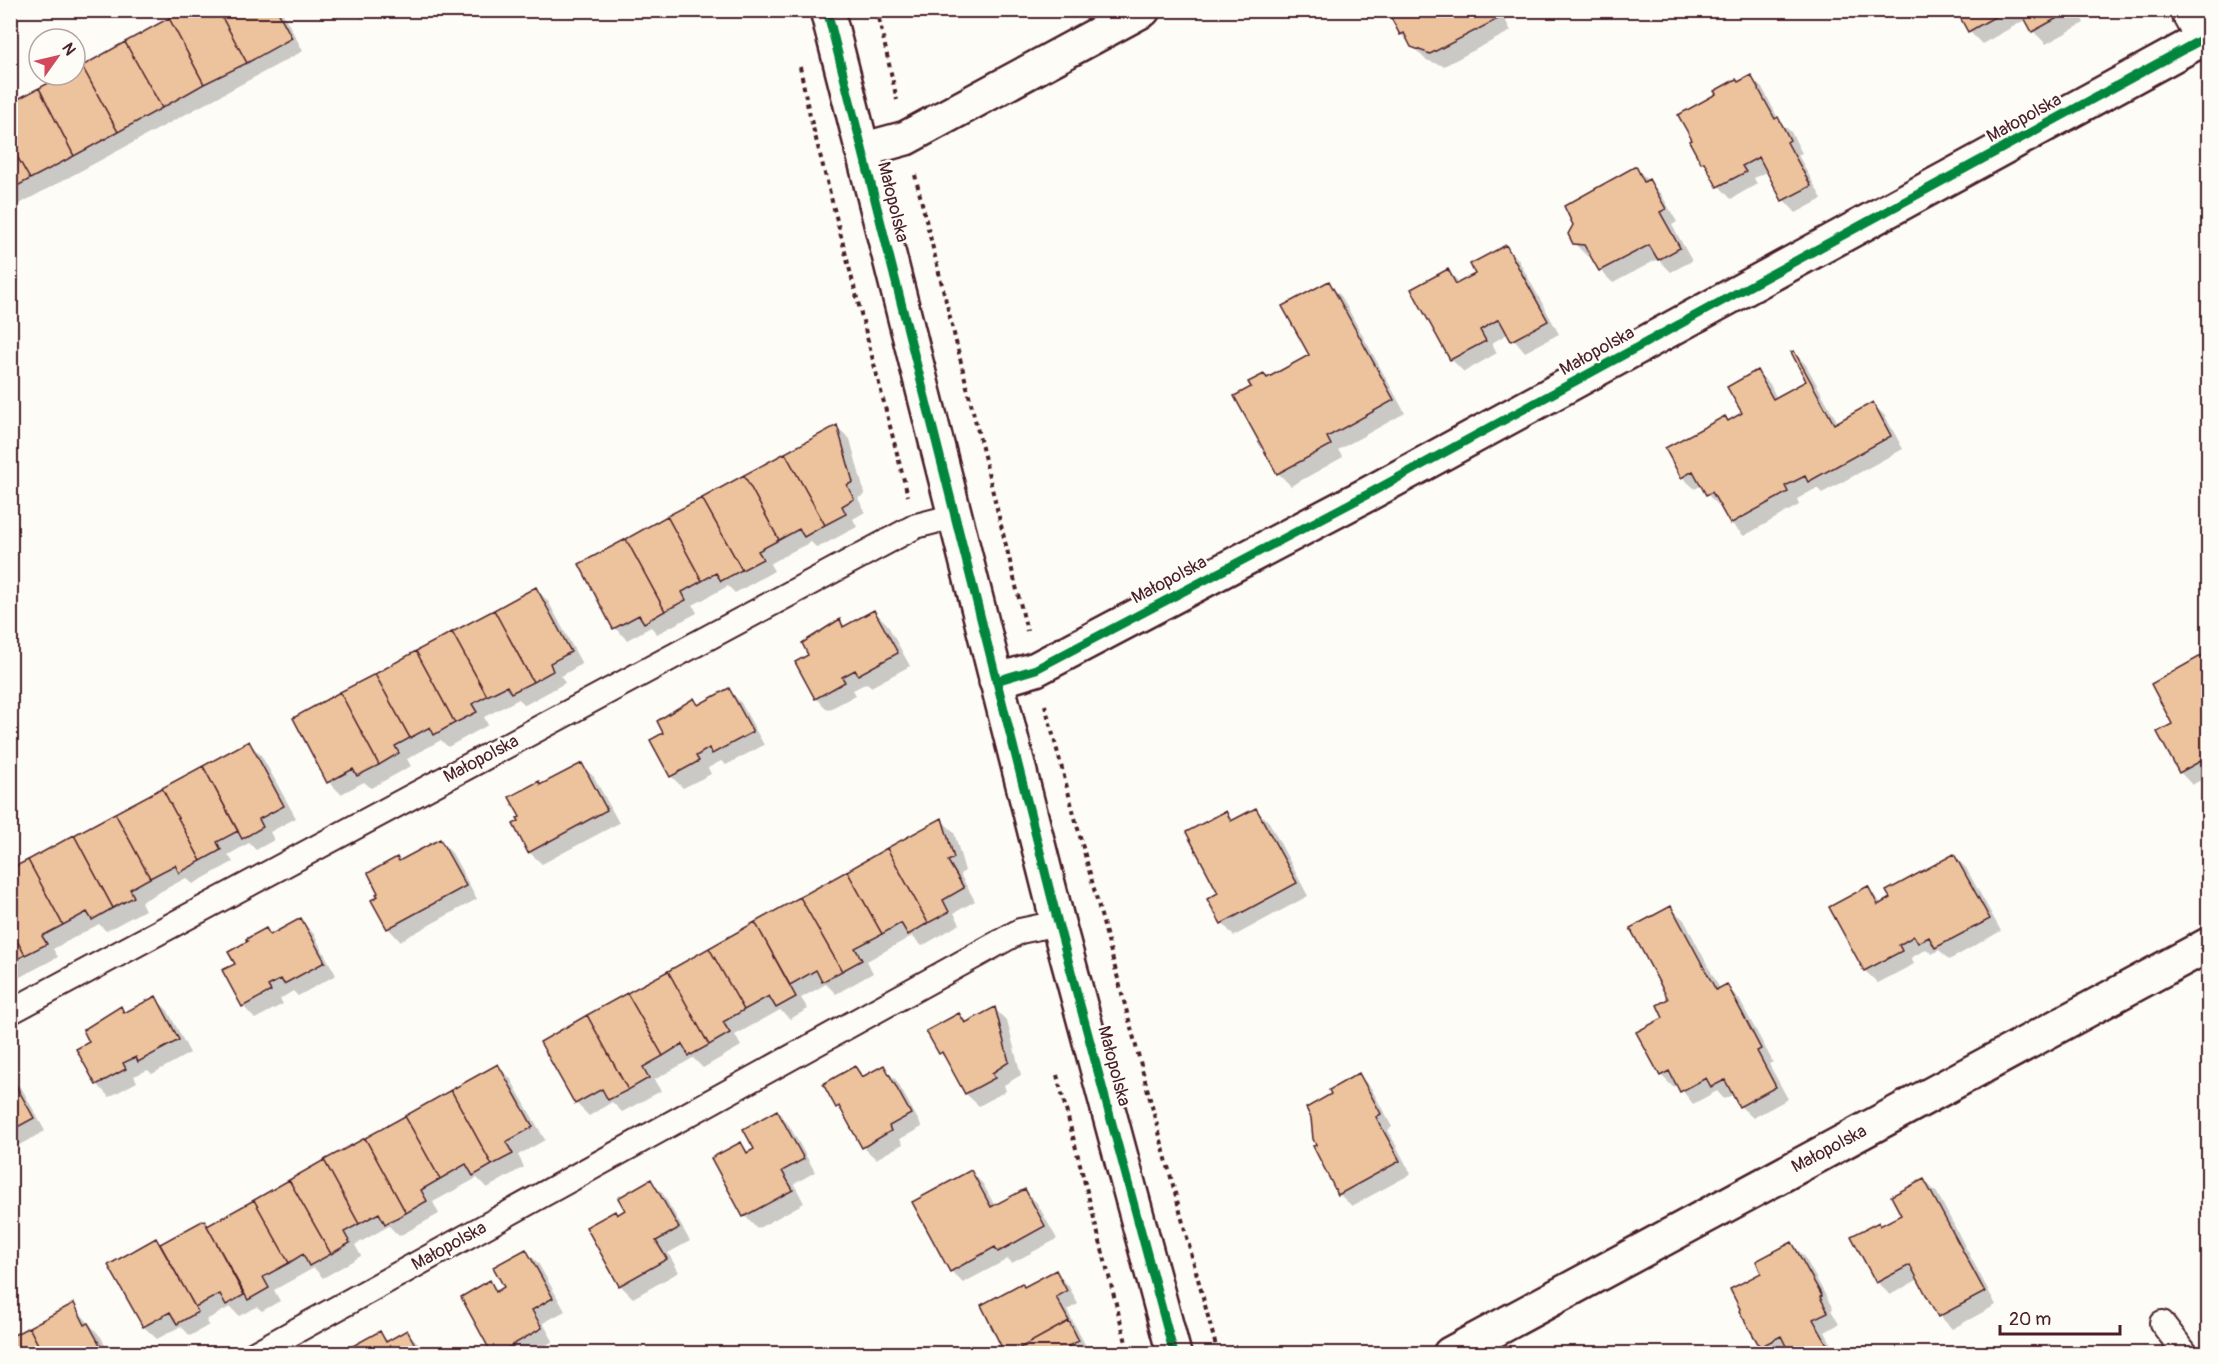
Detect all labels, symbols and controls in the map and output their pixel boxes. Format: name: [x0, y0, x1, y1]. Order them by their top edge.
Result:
north arrow: [27, 27, 87, 87]
text: N: [57, 39, 80, 59]
street label: Małopolska: [1983, 88, 2065, 148]
street label: Małopolska: [872, 159, 914, 245]
street label: Małopolska: [1556, 321, 1638, 381]
street label: Małopolska: [1127, 551, 1211, 609]
street label: Małopolska: [439, 730, 523, 788]
street label: Małopolska: [1092, 1023, 1136, 1109]
street label: Małopolska: [1787, 1120, 1871, 1178]
street label: Małopolska: [408, 1216, 490, 1276]
scale bar: [2000, 1298, 2120, 1336]
text: 20 m: [2009, 1308, 2051, 1331]

